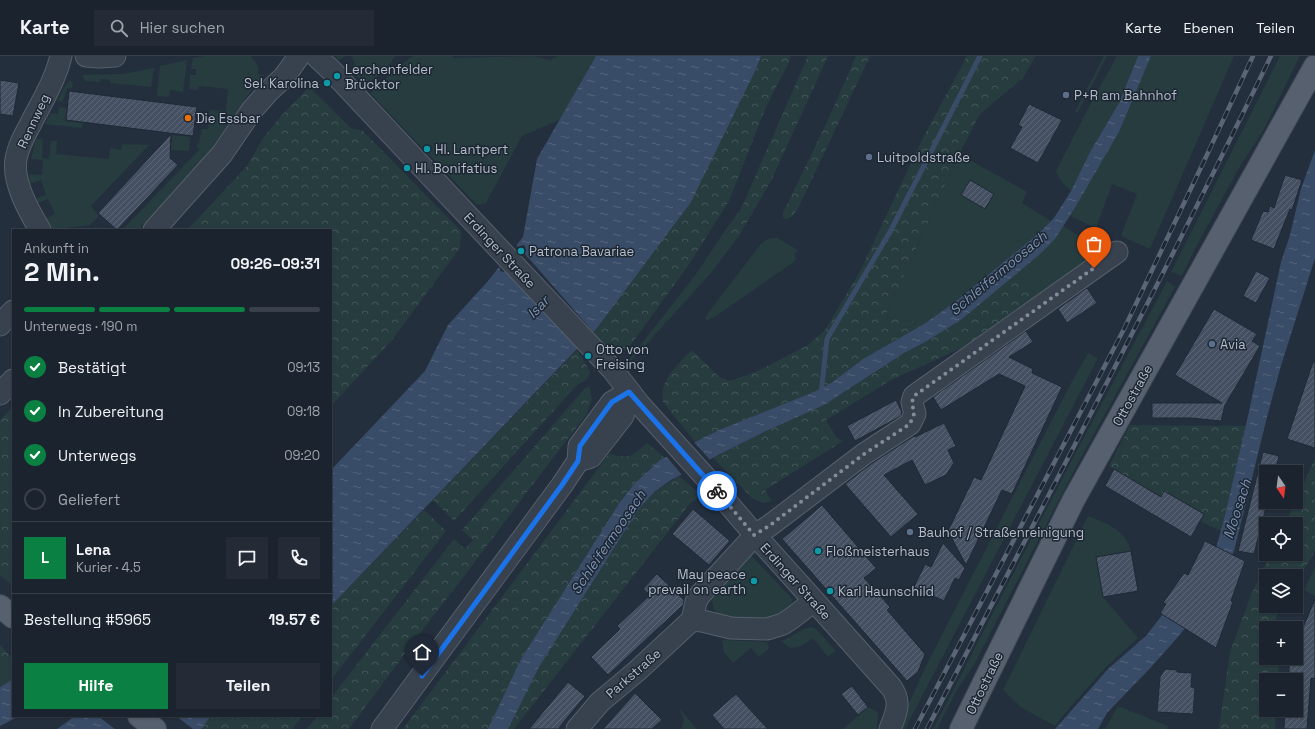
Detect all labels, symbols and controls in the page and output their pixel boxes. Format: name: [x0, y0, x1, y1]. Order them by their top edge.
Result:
search box: [94, 10, 374, 46]
text: Karte: [20, 15, 70, 40]
icon: search: [108, 17, 130, 39]
text: Hier suchen: [140, 18, 225, 37]
text: Karte: [1125, 19, 1162, 37]
text: Ebenen: [1184, 19, 1234, 37]
text: Teilen: [1256, 19, 1295, 37]
place label: Lerchenfelder Brücktor: [345, 61, 433, 93]
marker: Lerchenfelder Brücktor: [332, 71, 342, 81]
place label: Sel. Karolina: [244, 75, 320, 92]
marker: Sel. Karolina: [322, 78, 332, 88]
place label: P+R am Bahnhof: [1074, 87, 1177, 104]
marker: P+R am Bahnhof: [1061, 90, 1071, 100]
street label: Rennweg: [13, 91, 53, 151]
place label: Die Essbar: [196, 110, 261, 127]
marker: Die Essbar: [183, 113, 193, 123]
place label: Hl. Lantpert: [435, 141, 508, 158]
marker: Hl. Lantpert: [422, 144, 432, 154]
place label: Luitpoldstraße: [877, 149, 970, 166]
marker: Luitpoldstraße: [864, 152, 874, 162]
place label: Hl. Bonifatius: [415, 160, 498, 177]
marker: Hl. Bonifatius: [402, 163, 412, 173]
street label: Erdinger Straße: [460, 209, 539, 292]
water label: Schleifermoosach: [946, 227, 1051, 319]
pin: [1077, 227, 1111, 268]
icon: bag: [1083, 233, 1105, 255]
text: Ankunft in: [24, 240, 89, 257]
place label: Patrona Bavariae: [529, 243, 634, 260]
marker: Patrona Bavariae: [516, 246, 526, 256]
text: 09:26–09:31: [231, 254, 320, 273]
text: 2 Min.: [24, 255, 100, 289]
water label: Isar: [523, 291, 554, 322]
text: Unterwegs · 190 m: [24, 318, 137, 335]
place label: Avia: [1220, 336, 1246, 353]
marker: Avia: [1207, 339, 1217, 349]
place label: Otto von Freising: [596, 341, 649, 373]
marker: Otto von Freising: [583, 351, 593, 361]
icon: check: [24, 356, 46, 378]
text: Bestätigt: [58, 358, 127, 377]
text: 09:13: [287, 359, 320, 376]
street label: Ottostraße: [1109, 362, 1156, 429]
icon: check: [24, 400, 46, 422]
text: In Zubereitung: [58, 402, 164, 421]
text: 09:18: [287, 403, 320, 420]
icon: check: [24, 444, 46, 466]
text: Unterwegs: [58, 446, 136, 465]
text: 09:20: [284, 447, 320, 464]
north arrow: [1259, 465, 1303, 509]
map controls: [1259, 465, 1303, 717]
courier: [697, 471, 737, 511]
water label: Moosach: [1219, 477, 1255, 541]
icon: bike: [706, 480, 728, 502]
water label: Schleifermoosach: [567, 486, 650, 597]
text: Geliefert: [58, 490, 120, 509]
button: locate: [1259, 517, 1303, 561]
place label: Bauhof / Straßenreinigung: [918, 524, 1084, 541]
marker: Bauhof / Straßenreinigung: [905, 527, 915, 537]
button: chat: [226, 537, 268, 579]
button: phone: [278, 537, 320, 579]
street label: Erdinger Straße: [757, 539, 835, 623]
text: Lena: [76, 540, 111, 559]
place label: Floßmeisterhaus: [826, 543, 930, 560]
marker: Floßmeisterhaus: [813, 546, 823, 556]
text: L: [41, 548, 49, 567]
text: Kurier · 4.5: [76, 559, 141, 576]
place label: May peace prevail on earth: [648, 566, 746, 598]
button: layers: [1259, 569, 1303, 613]
marker: May peace prevail on earth: [749, 576, 759, 586]
place label: Karl Haunschild: [838, 583, 934, 600]
marker: Karl Haunschild: [825, 586, 835, 596]
text: Bestellung #5965: [24, 610, 151, 629]
text: 19.57 €: [269, 610, 320, 629]
button: +: [1259, 621, 1303, 665]
pin: [405, 635, 439, 676]
icon: home: [411, 641, 433, 663]
street label: Parkstraße: [602, 645, 664, 702]
street label: Ottostraße: [962, 649, 1007, 717]
button: Hilfe: [24, 663, 168, 709]
button: Teilen: [176, 663, 320, 709]
button: −: [1259, 673, 1303, 717]

